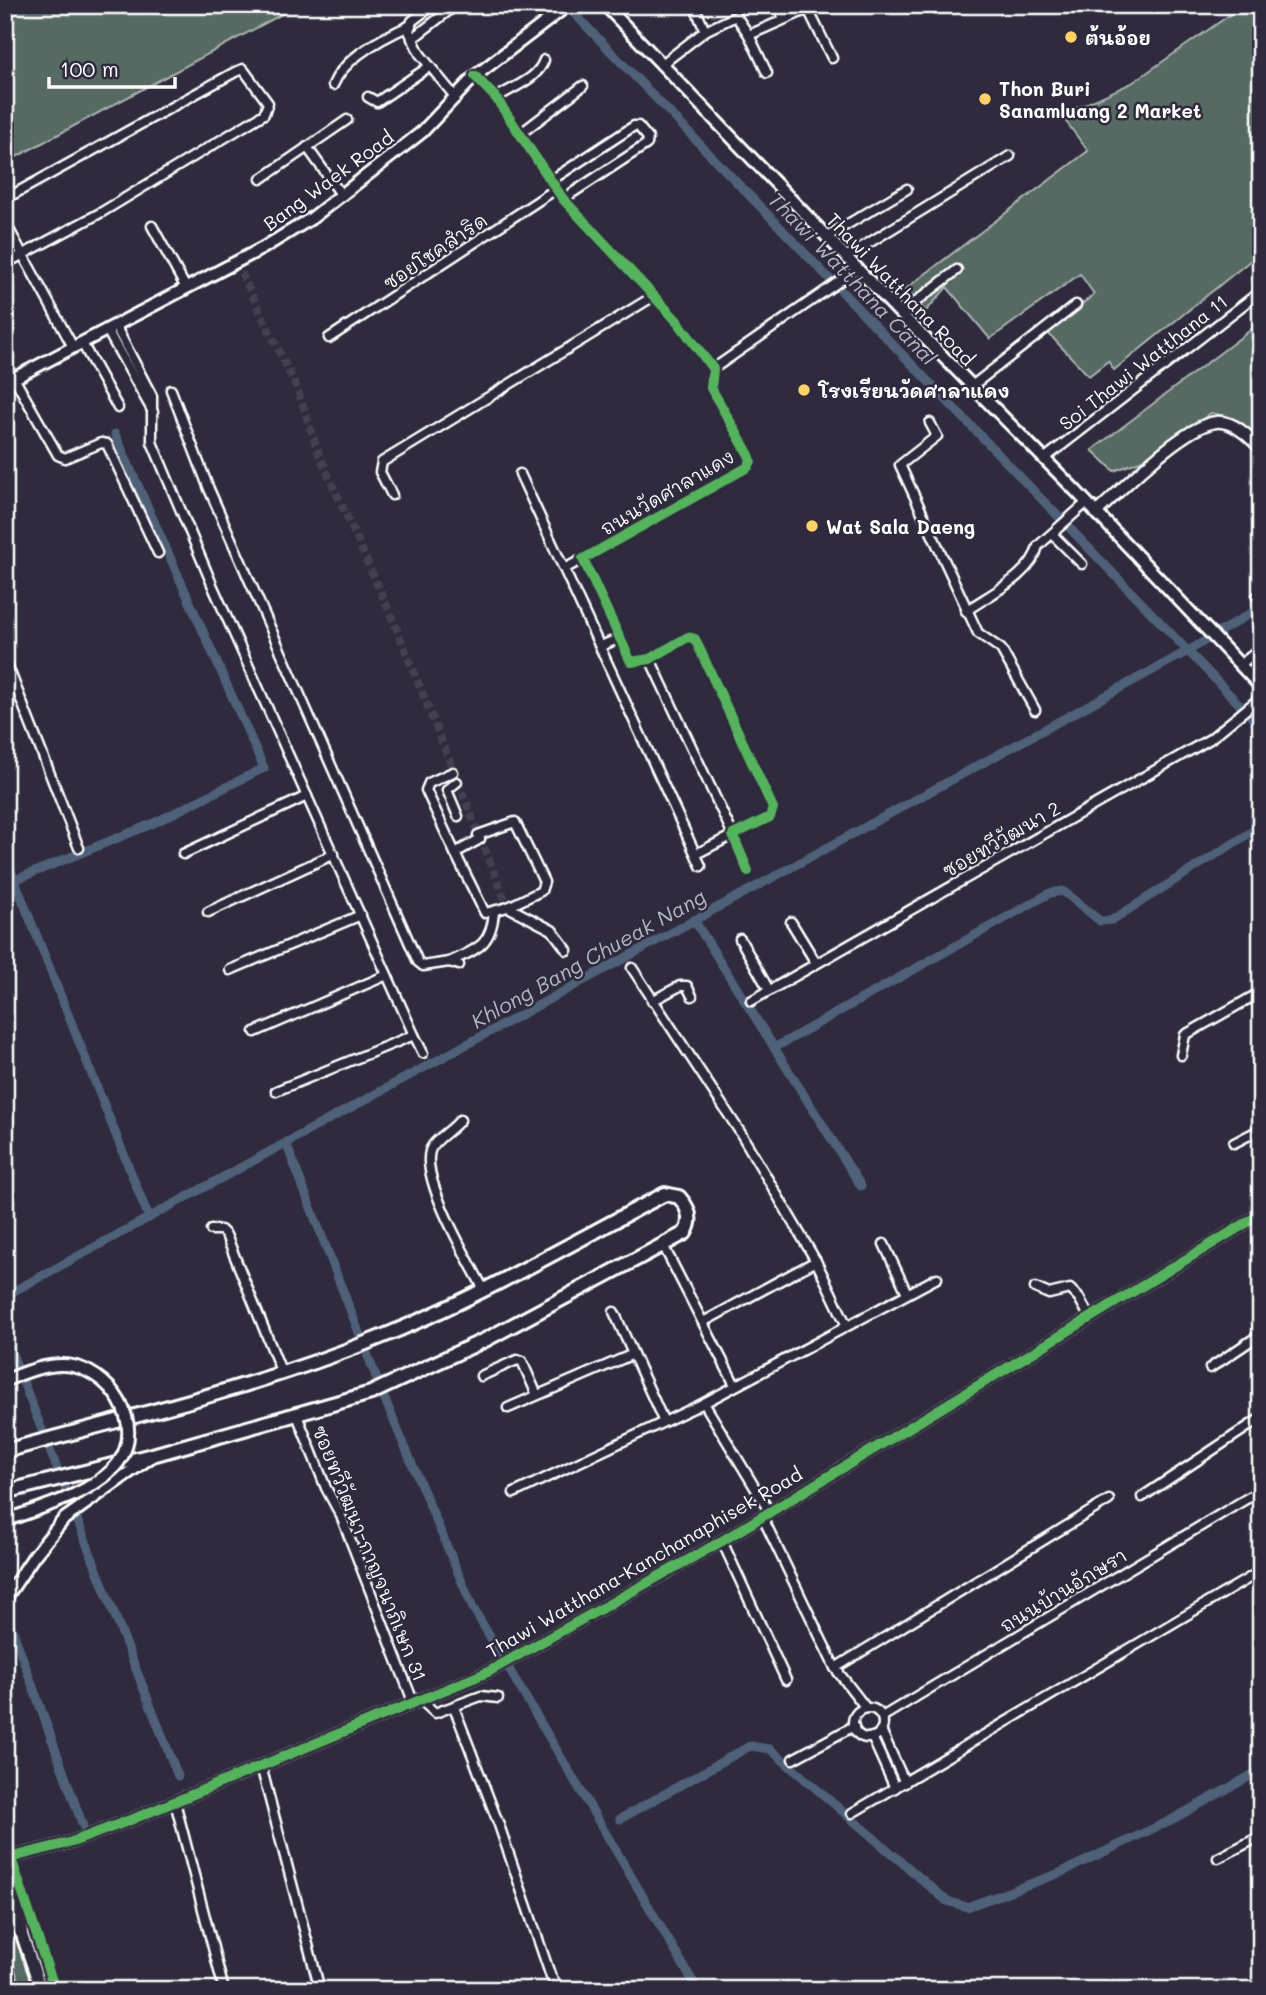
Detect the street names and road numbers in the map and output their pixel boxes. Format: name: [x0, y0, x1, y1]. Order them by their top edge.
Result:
street label: Bang Waek Road: [258, 124, 398, 236]
street label: ซอยโชคสำริด: [378, 207, 492, 295]
street label: Thawi Watthana Road: [821, 207, 981, 371]
street label: Soi Thawi Watthana 11: [1054, 288, 1232, 436]
street label: ถนนวัดศาลาแดง: [596, 444, 738, 540]
street label: ซอยทวีวัฒนา 2: [938, 795, 1064, 883]
street label: ซอยทวีวัฒนา-กาญจนาภิเษก 31: [307, 1421, 433, 1685]
street label: Thawi Watthana-Kanchanaphisek Road: [482, 1461, 806, 1663]
street label: ถนนบ้านอักษรา: [995, 1542, 1131, 1638]

